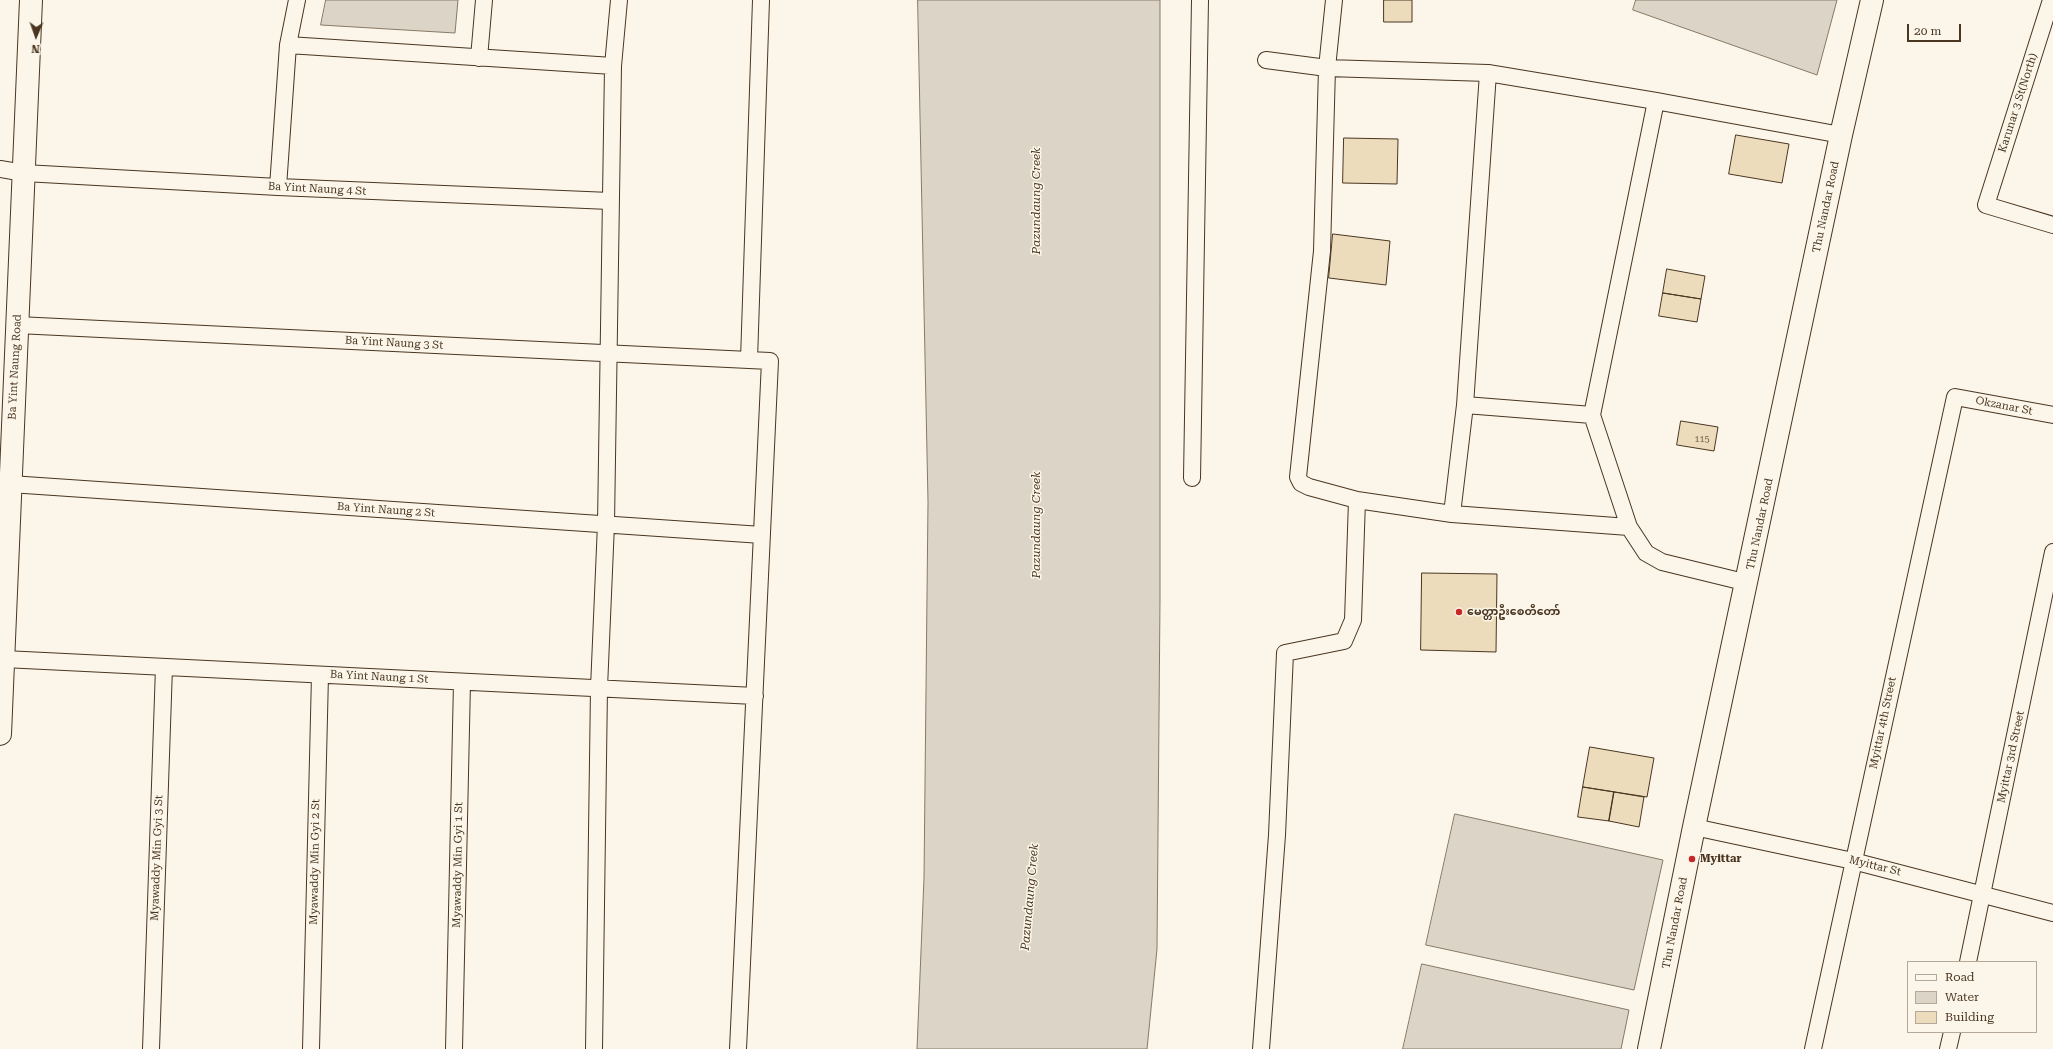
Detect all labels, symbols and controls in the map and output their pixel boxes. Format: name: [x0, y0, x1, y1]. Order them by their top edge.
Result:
north arrow: [16, 16, 56, 56]
scale bar: [1909, 16, 1963, 42]
text: 20 m: [1914, 24, 1941, 38]
text: N: [31, 42, 40, 55]
street label: Karunar 3 St(North): [1996, 52, 2040, 154]
water label: Pazundaung Creek: [1029, 147, 1043, 255]
street label: Thu Nandar Road: [1810, 160, 1842, 254]
street label: Ba Yint Naung 4 St: [268, 180, 366, 198]
street label: Ba Yint Naung Road: [6, 314, 24, 420]
street label: Ba Yint Naung 3 St: [345, 334, 443, 352]
street label: Okzanar St: [1974, 394, 2034, 418]
house number: 115: [1694, 434, 1710, 444]
water label: Pazundaung Creek: [1029, 471, 1043, 579]
street label: Thu Nandar Road: [1744, 477, 1776, 571]
street label: Ba Yint Naung 2 St: [336, 500, 436, 520]
place label: မေတ္တာဦးစေတီတော်: [1467, 605, 1560, 619]
marker: မေတ္တာဦးစေတီတော်: [1454, 607, 1464, 617]
street label: Ba Yint Naung 1 St: [330, 668, 428, 686]
street label: Myittar 4th Street: [1867, 676, 1899, 770]
street label: Myittar 3rd Street: [1995, 710, 2027, 804]
street label: Myawaddy Min Gyi 3 St: [148, 795, 166, 921]
street label: Myawaddy Min Gyi 2 St: [307, 799, 323, 925]
street label: Myawaddy Min Gyi 1 St: [450, 802, 466, 928]
water label: Pazundaung Creek: [1018, 843, 1042, 951]
place label: Myittar: [1700, 852, 1741, 866]
street label: Myittar St: [1848, 853, 1902, 879]
marker: Myittar: [1687, 854, 1697, 864]
street label: Thu Nandar Road: [1660, 876, 1690, 970]
legend: [1907, 961, 2037, 1033]
text: Road: [1945, 970, 1974, 984]
text: Water: [1945, 990, 1979, 1004]
text: Building: [1945, 1010, 1994, 1024]

